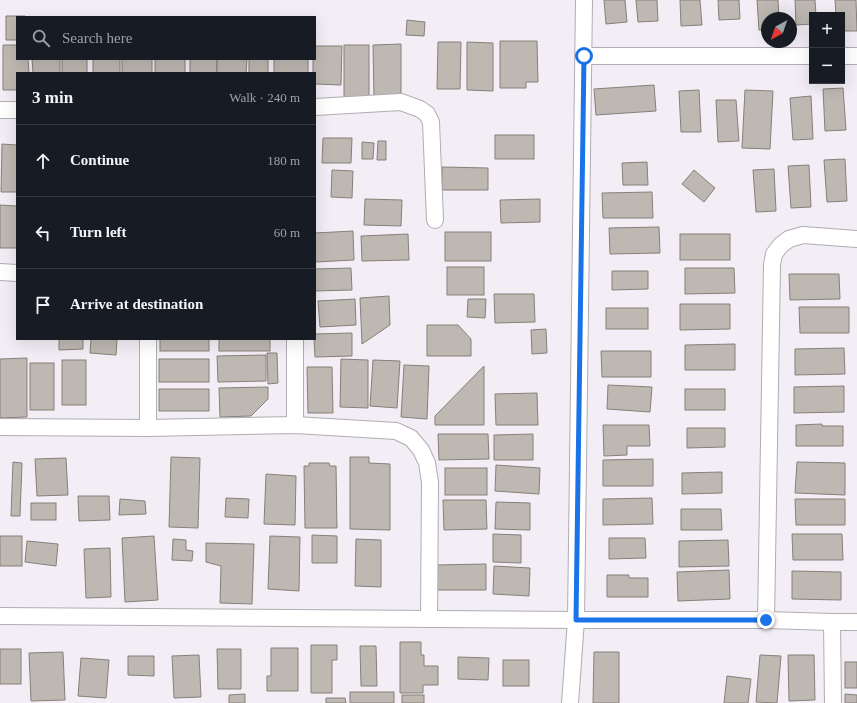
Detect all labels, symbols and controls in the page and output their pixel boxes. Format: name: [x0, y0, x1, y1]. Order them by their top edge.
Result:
north arrow: [761, 12, 797, 48]
map controls: [809, 12, 845, 84]
button: +: [809, 12, 845, 48]
search box: [16, 16, 316, 60]
icon: search: [30, 27, 52, 49]
text: Search here: [62, 30, 132, 46]
route start: [575, 47, 593, 65]
button: −: [809, 48, 845, 84]
text: 3 min: [32, 88, 73, 107]
text: Walk · 240 m: [229, 90, 300, 105]
icon: ahead: [32, 150, 54, 172]
text: Continue: [70, 152, 129, 168]
text: 180 m: [267, 153, 300, 168]
icon: left: [32, 222, 54, 244]
text: Turn left: [70, 224, 127, 240]
text: 60 m: [274, 225, 300, 240]
icon: arrive: [32, 294, 54, 316]
text: Arrive at destination: [70, 296, 203, 312]
route end: [757, 611, 775, 629]

